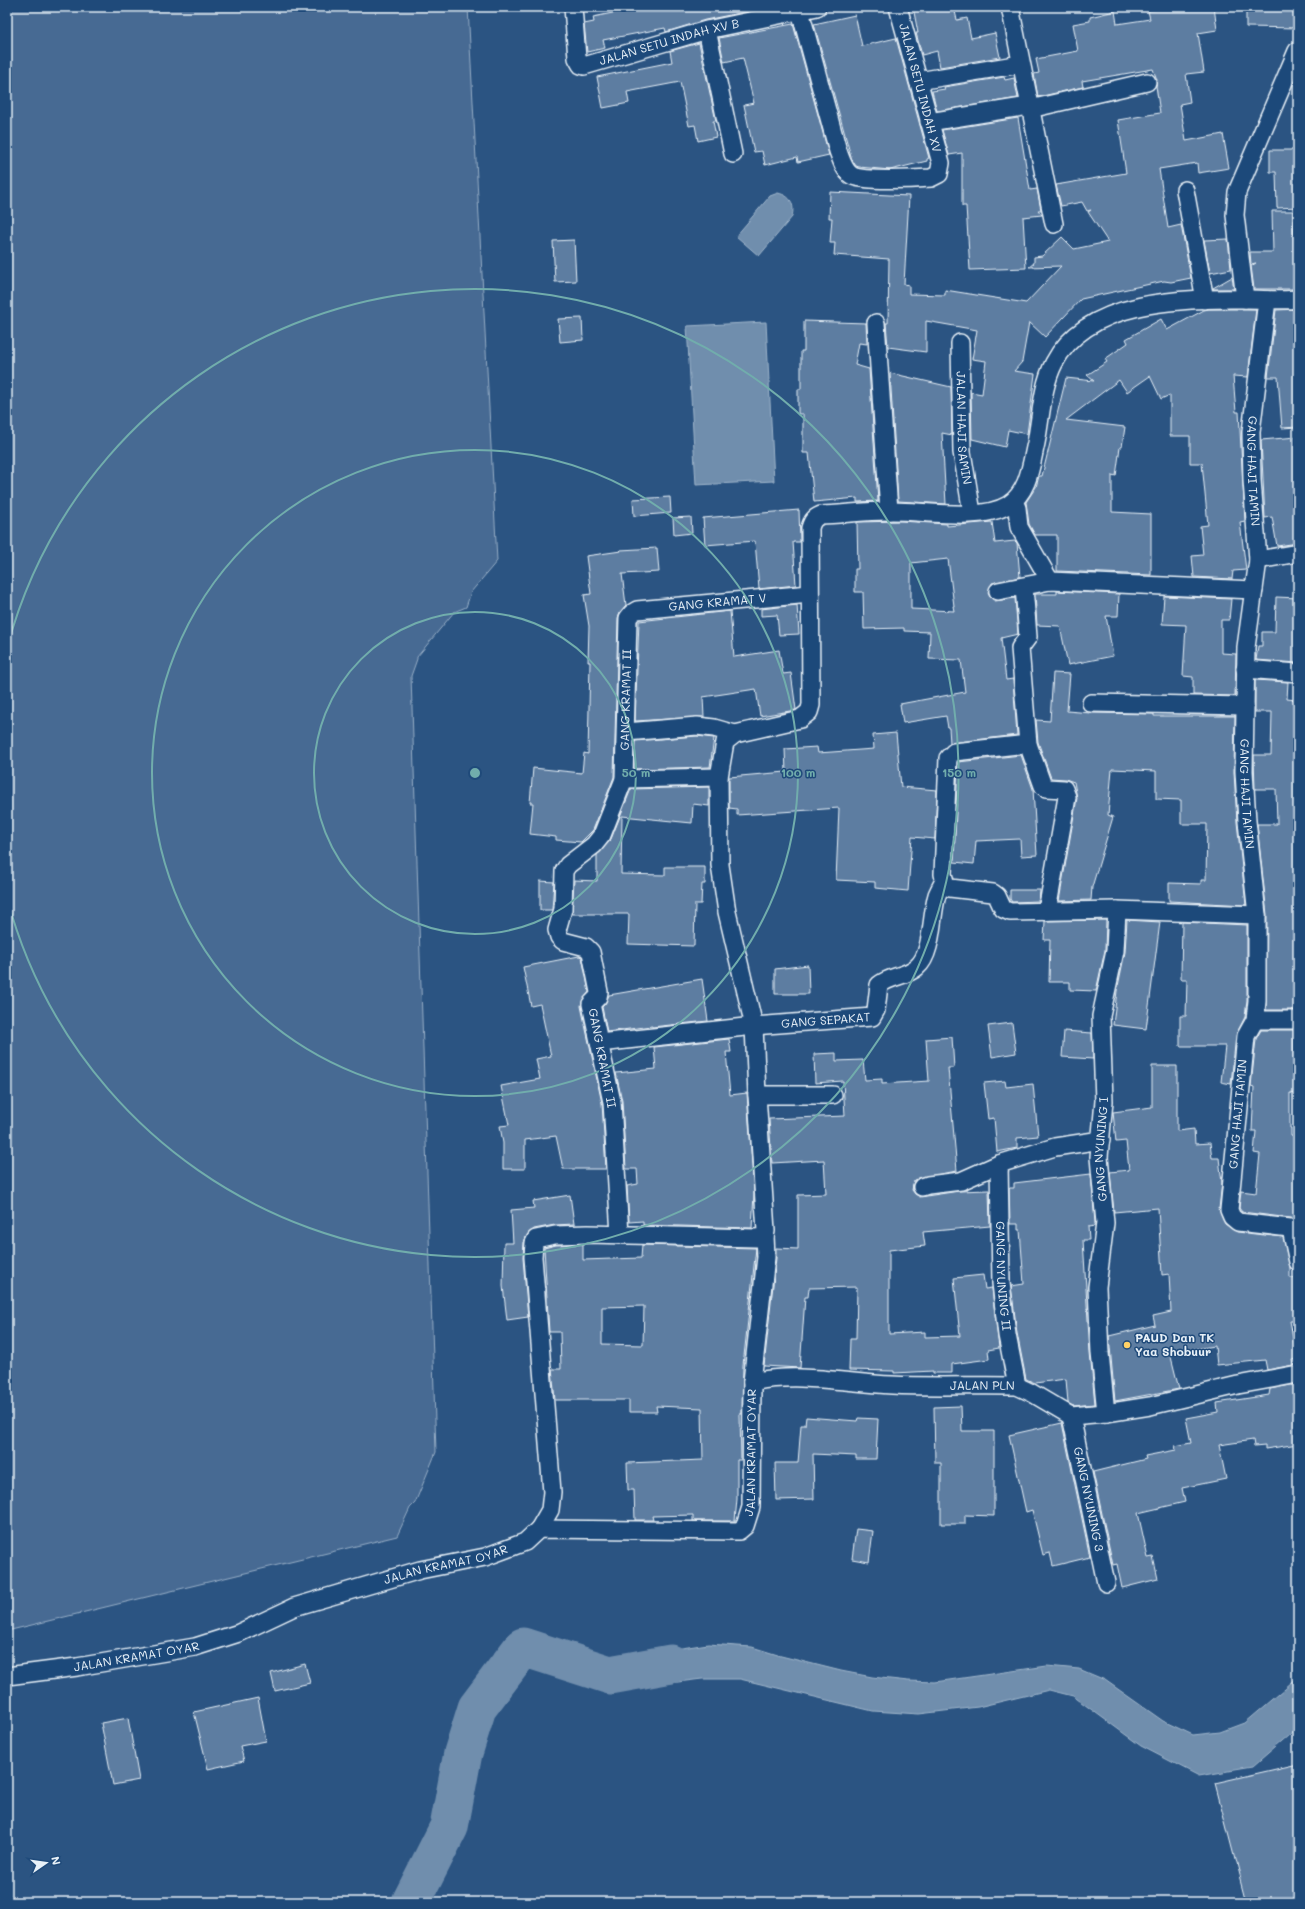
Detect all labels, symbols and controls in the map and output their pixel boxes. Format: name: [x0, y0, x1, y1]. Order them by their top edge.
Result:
street label: JALAN SETU INDAH XV B: [597, 14, 740, 68]
street label: JALAN SETU INDAH XV: [896, 21, 946, 154]
street label: JALAN HAJI SAMIN: [954, 371, 976, 485]
street label: GANG HAJI TAMIN: [1244, 415, 1264, 526]
street label: GANG KRAMAT V: [668, 589, 767, 614]
street label: GANG KRAMAT II: [616, 649, 634, 751]
street label: GANG HAJI TAMIN: [1237, 739, 1259, 850]
text: 50 m: [622, 764, 650, 780]
text: 100 m: [781, 764, 815, 780]
text: 150 m: [942, 764, 976, 780]
centre of rings: [468, 766, 482, 780]
street label: GANG KRAMAT II: [585, 1007, 620, 1109]
street label: GANG SEPAKAT: [781, 1008, 871, 1031]
street label: GANG HAJI TAMIN: [1224, 1058, 1250, 1169]
street label: GANG NYUNING I: [1090, 1097, 1111, 1202]
street label: GANG NYUNING II: [993, 1221, 1015, 1331]
place label: PAUD Dan TK Yaa Shobuur: [1135, 1329, 1214, 1359]
marker: PAUD Dan TK Yaa Shobuur: [1122, 1340, 1132, 1350]
street label: JALAN PLN: [950, 1377, 1015, 1393]
street label: JALAN KRAMAT OYAR: [740, 1389, 759, 1518]
street label: GANG NYUNING 3: [1071, 1445, 1108, 1553]
street label: JALAN KRAMAT OYAR: [382, 1540, 510, 1587]
street label: JALAN KRAMAT OYAR: [72, 1637, 201, 1674]
north arrow: [26, 1843, 66, 1883]
text: N: [48, 1855, 64, 1866]

